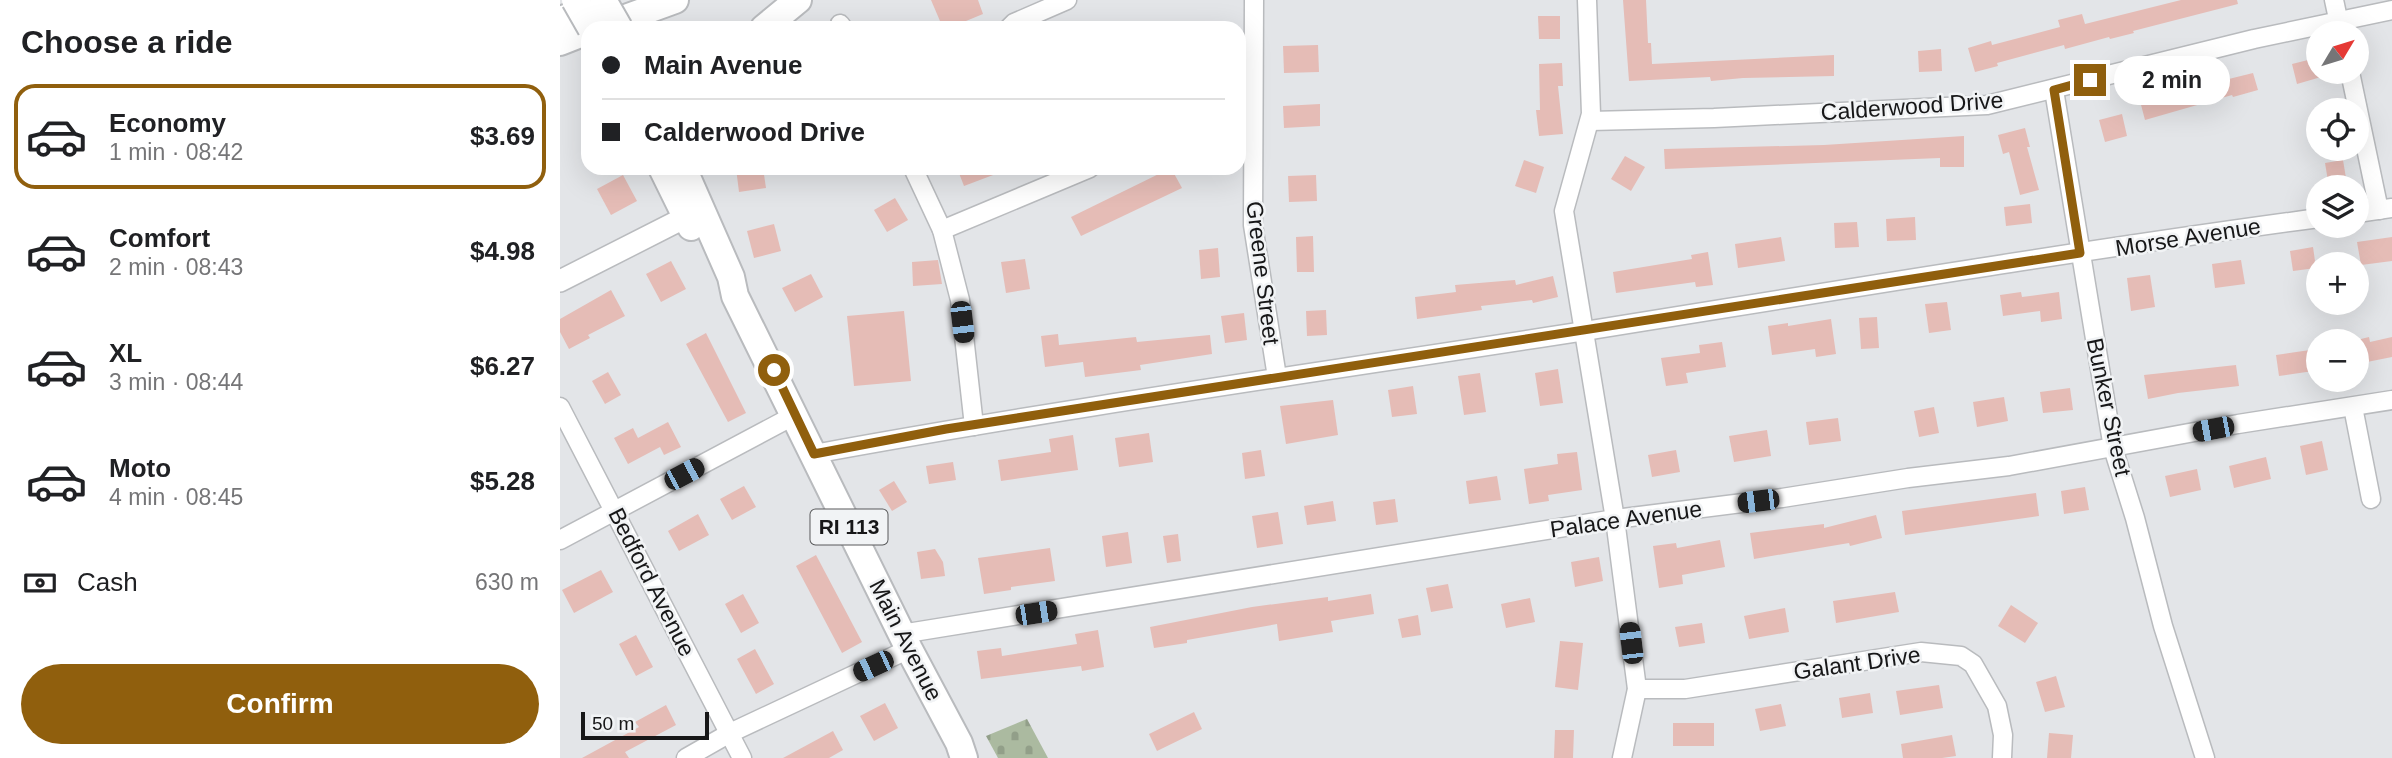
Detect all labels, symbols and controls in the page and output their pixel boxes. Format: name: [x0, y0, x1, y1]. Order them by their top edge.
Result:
north arrow: [2306, 21, 2370, 84]
map controls: [2306, 21, 2369, 392]
text: Choose a ride: [21, 24, 233, 60]
text: Main Avenue: [644, 50, 802, 80]
callout: 2 min: [2114, 56, 2230, 104]
route end: [2074, 64, 2106, 96]
text: 2 min: [2142, 67, 2202, 93]
street label: Calderwood Drive: [1820, 87, 2004, 125]
button: locate: [2306, 98, 2369, 161]
icon: car: [25, 105, 88, 168]
text: Economy: [109, 108, 226, 138]
text: Calderwood Drive: [644, 117, 865, 147]
text: $3.69: [470, 121, 535, 151]
text: 1 min · 08:42: [109, 139, 243, 165]
button: layers: [2306, 175, 2369, 238]
street label: Greene Street: [1241, 200, 1285, 347]
street label: Morse Avenue: [2114, 213, 2262, 261]
icon: car: [25, 220, 88, 283]
text: Comfort: [109, 223, 210, 253]
text: $4.98: [470, 236, 535, 266]
button: +: [2306, 252, 2369, 315]
text: 2 min · 08:43: [109, 254, 243, 280]
car: [950, 300, 975, 344]
button: −: [2306, 329, 2369, 392]
icon: car: [25, 335, 88, 398]
street label: Bunker Street: [2082, 336, 2136, 479]
text: XL: [109, 338, 142, 368]
text: $6.27: [470, 351, 535, 381]
route start: [758, 354, 790, 386]
text: 3 min · 08:44: [109, 369, 243, 395]
car: [2191, 415, 2236, 443]
icon: car: [25, 450, 88, 513]
text: Moto: [109, 453, 171, 483]
car: [661, 455, 708, 493]
text: $5.28: [470, 466, 535, 496]
text: 4 min · 08:45: [109, 484, 243, 510]
car: [1736, 488, 1781, 514]
street label: Palace Avenue: [1548, 495, 1704, 543]
street label: Bedford Avenue: [603, 503, 701, 661]
road number: RI 113: [810, 510, 888, 544]
icon: cash: [21, 564, 59, 602]
text: Cash: [77, 567, 138, 597]
text: 630 m: [475, 569, 539, 595]
street label: Main Avenue: [864, 575, 948, 705]
car: [1014, 599, 1059, 627]
car: [1619, 621, 1644, 665]
street label: Galant Drive: [1792, 641, 1922, 685]
car: [850, 648, 897, 684]
button: Confirm: [21, 664, 539, 744]
scale bar: [581, 709, 709, 741]
text: 50 m: [592, 713, 634, 734]

